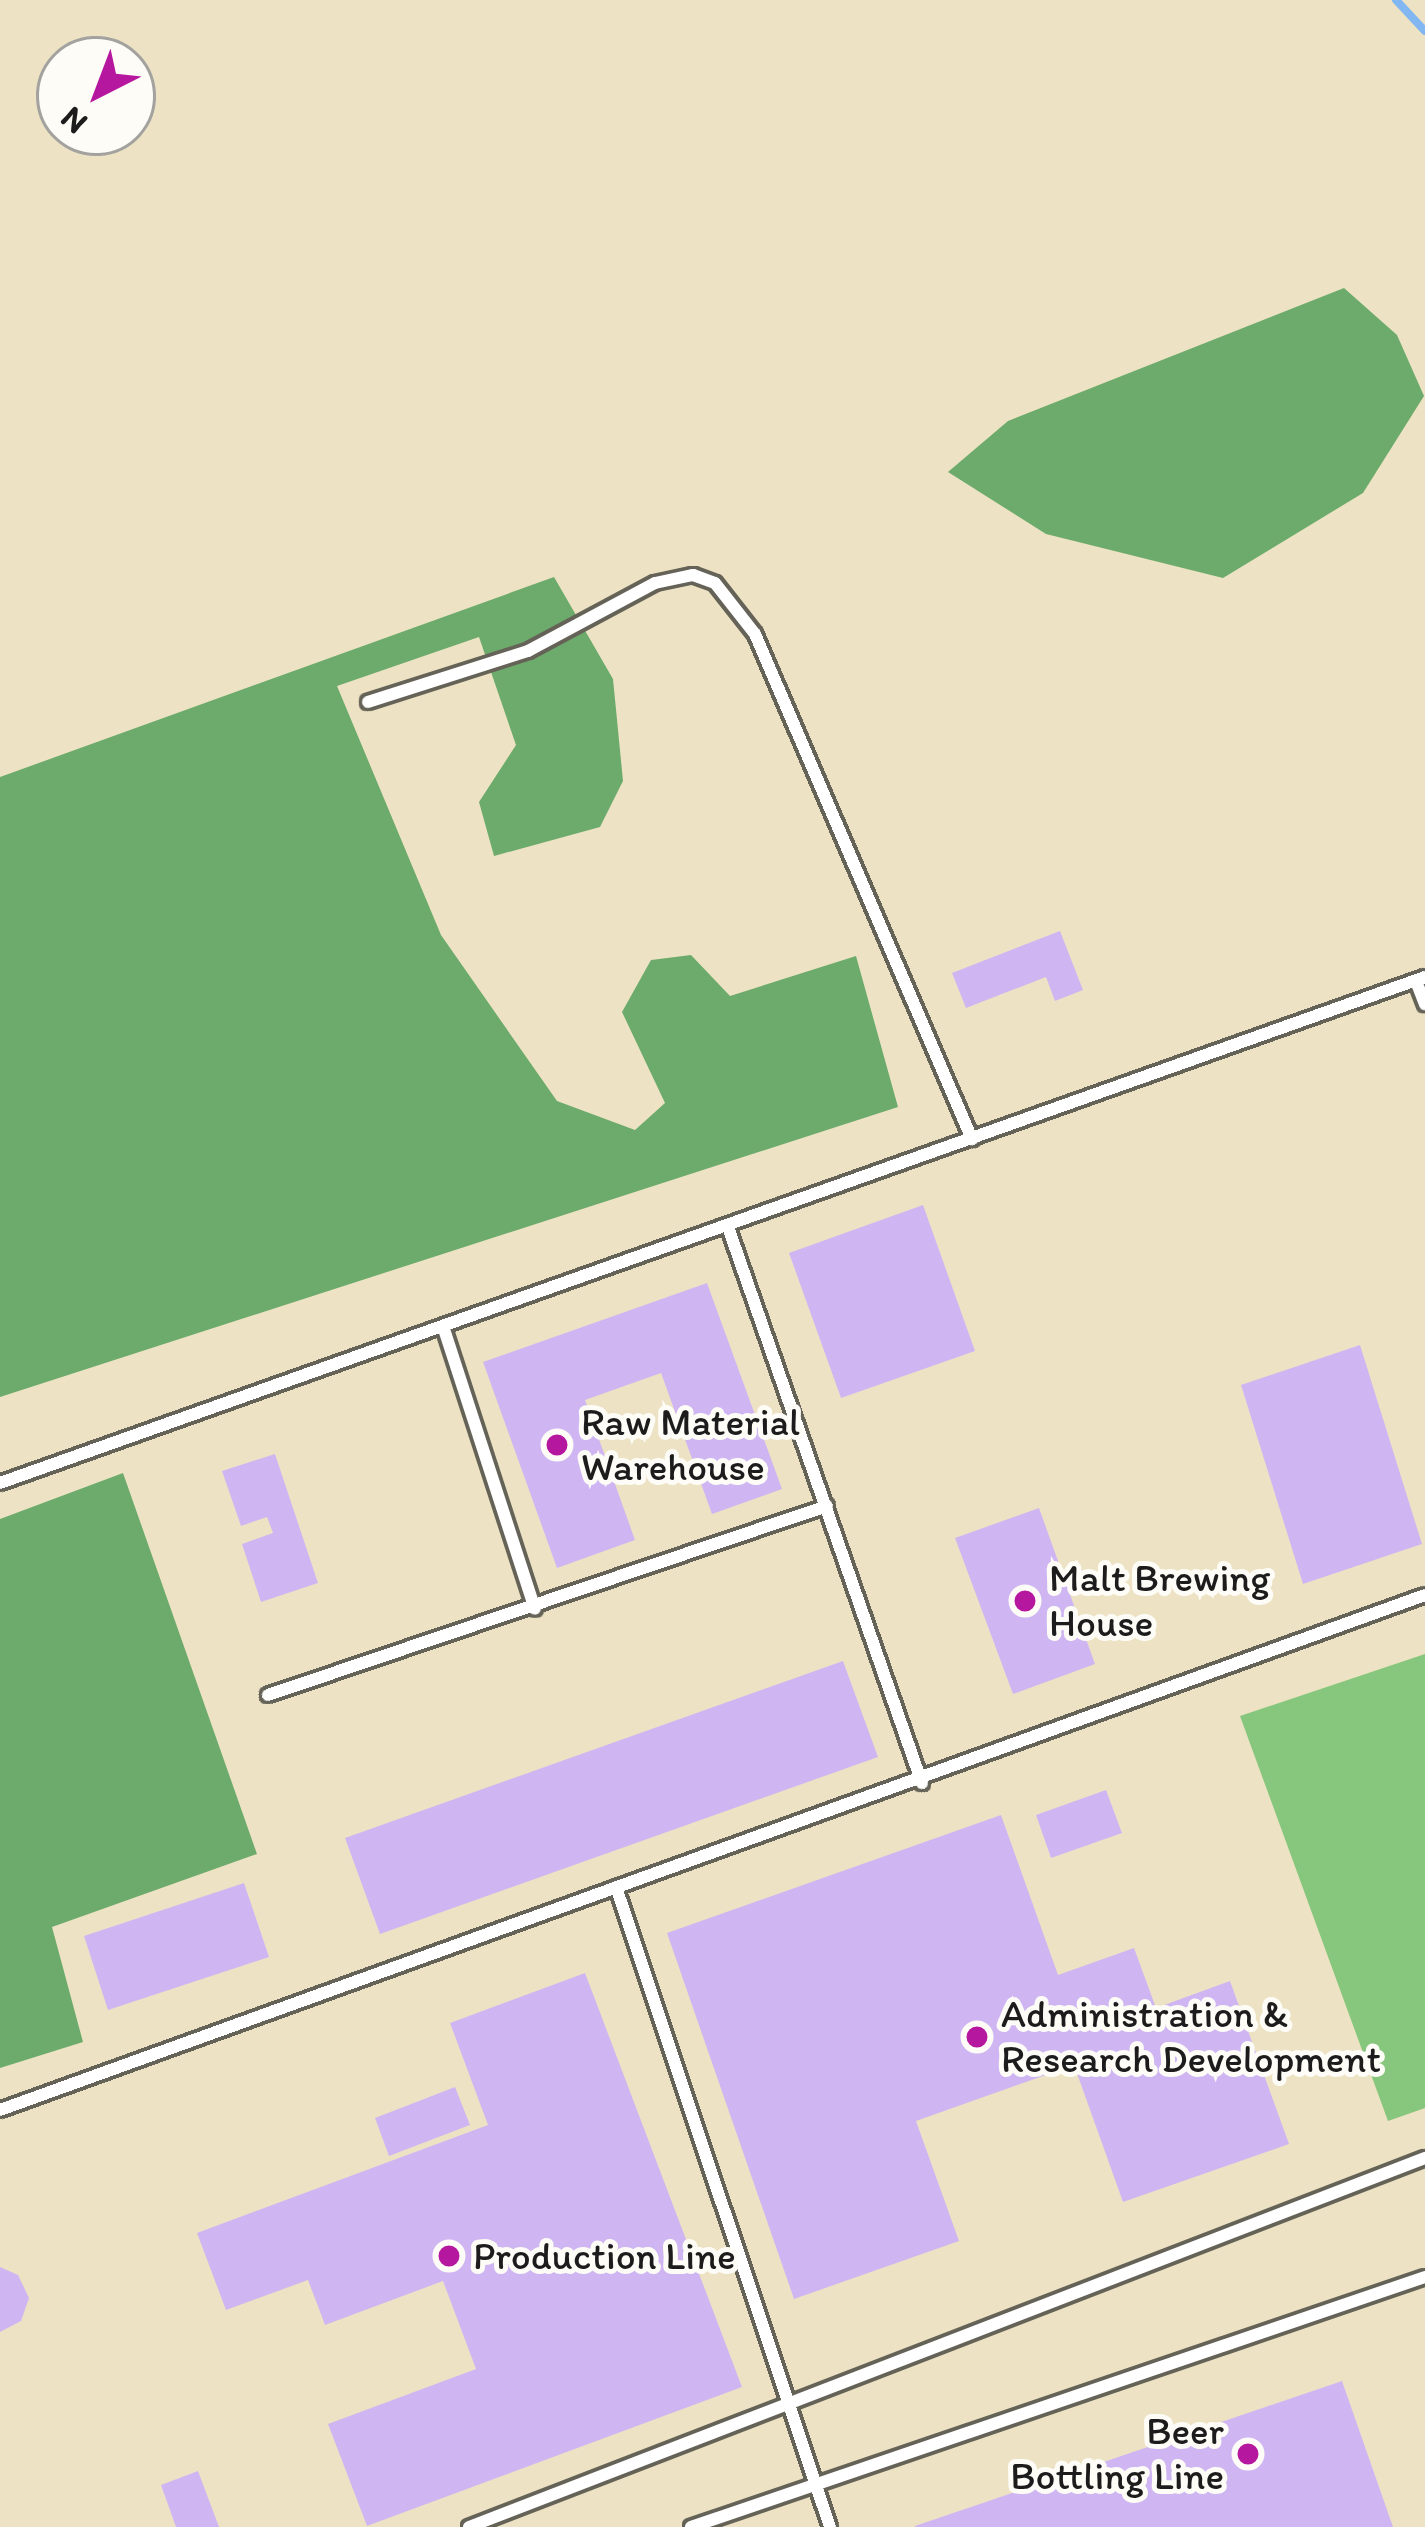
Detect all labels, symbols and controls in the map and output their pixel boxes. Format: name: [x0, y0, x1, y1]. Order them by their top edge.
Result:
north arrow: [36, 36, 156, 156]
text: N: [52, 99, 95, 143]
place label: Raw Material Warehouse: [581, 1400, 800, 1491]
marker: Raw Material Warehouse: [544, 1432, 570, 1458]
place label: Malt Brewing House: [1049, 1556, 1272, 1647]
marker: Malt Brewing House: [1012, 1588, 1038, 1614]
place label: Administration & Research Development: [1001, 1992, 1381, 2083]
marker: Administration & Research Development: [964, 2024, 990, 2050]
place label: Production Line: [473, 2233, 736, 2279]
marker: Production Line: [436, 2243, 462, 2269]
place label: Beer Bottling Line: [1010, 2409, 1224, 2500]
marker: Beer Bottling Line: [1235, 2441, 1261, 2467]

